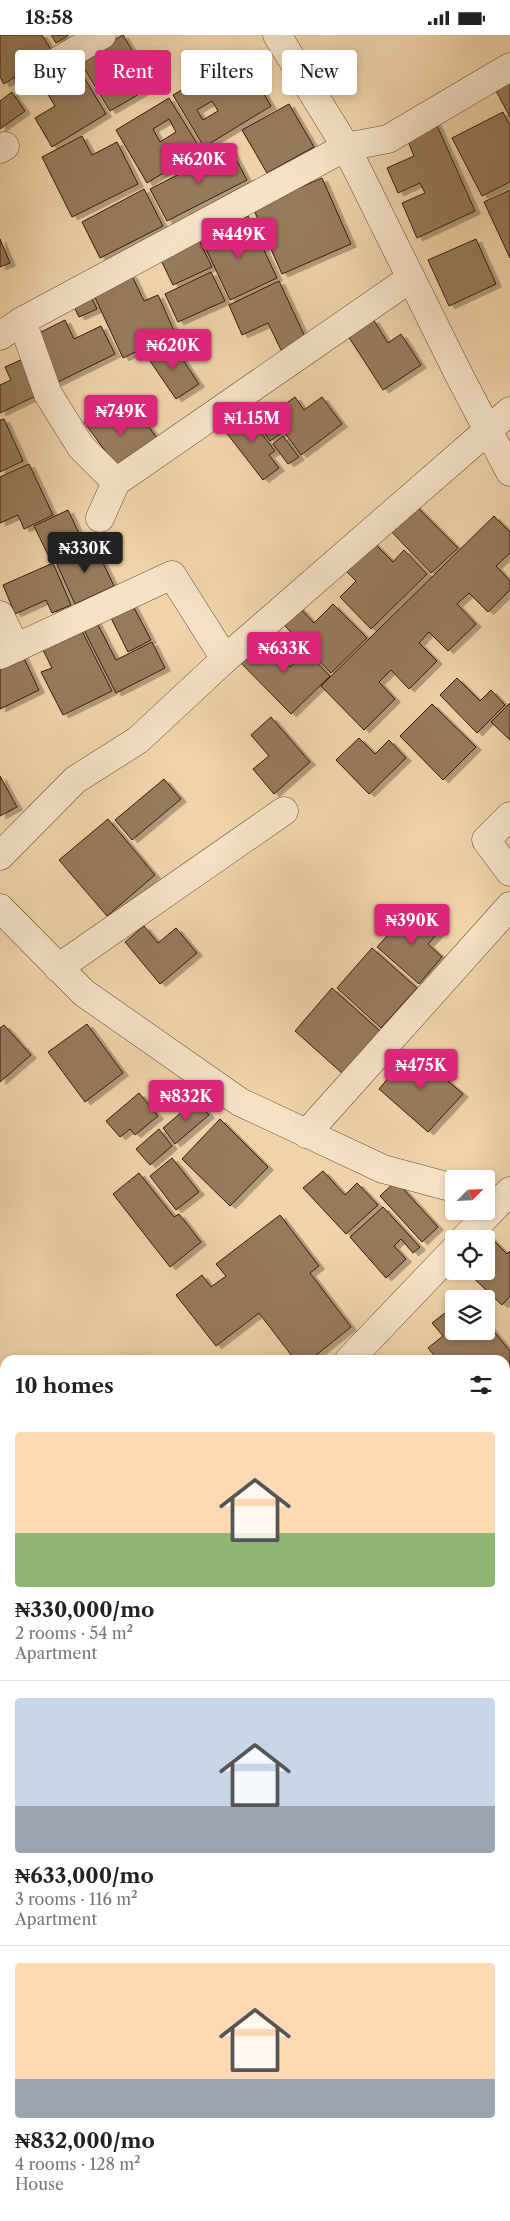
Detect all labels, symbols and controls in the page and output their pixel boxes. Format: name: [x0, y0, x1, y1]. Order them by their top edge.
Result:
text: 18:58: [25, 6, 73, 29]
chip: Buy: [15, 50, 85, 95]
chip: Rent: [95, 50, 171, 95]
chip: Filters: [181, 50, 272, 95]
chip: New: [282, 50, 357, 95]
pin: ₦620K: [164, 143, 234, 185]
text: ₦620K: [172, 149, 226, 169]
pin: ₦449K: [204, 217, 274, 260]
text: ₦449K: [213, 224, 265, 244]
pin: ₦620K: [138, 329, 208, 371]
text: ₦620K: [146, 335, 200, 355]
pin: ₦749K: [86, 395, 156, 437]
text: ₦749K: [95, 401, 147, 421]
pin: ₦1.15M: [211, 401, 293, 444]
text: ₦1.15M: [224, 408, 280, 428]
pin: ₦330K: [50, 531, 120, 574]
text: ₦330K: [59, 538, 111, 558]
pin: ₦633K: [249, 631, 319, 674]
text: ₦633K: [258, 638, 310, 658]
pin: ₦390K: [377, 903, 447, 946]
text: ₦390K: [385, 910, 439, 930]
pin: ₦475K: [386, 1049, 456, 1091]
text: ₦475K: [396, 1055, 446, 1075]
pin: ₦832K: [151, 1079, 221, 1122]
text: ₦832K: [160, 1086, 212, 1106]
north arrow: [445, 1170, 495, 1220]
map controls: [445, 1170, 495, 1340]
button: locate: [445, 1230, 495, 1280]
button: layers: [445, 1290, 495, 1340]
icon: filters: [467, 1371, 495, 1399]
text: 10 homes: [15, 1373, 114, 1398]
icon: home: [210, 1465, 300, 1555]
text: ₦330,000/mo: [15, 1597, 154, 1622]
text: 2 rooms · 54 m²: [15, 1623, 133, 1643]
text: Apartment: [15, 1643, 97, 1663]
icon: home: [210, 1730, 300, 1820]
text: ₦633,000/mo: [15, 1863, 154, 1888]
text: 3 rooms · 116 m²: [15, 1889, 138, 1909]
text: Apartment: [15, 1909, 97, 1929]
icon: home: [210, 1995, 300, 2085]
text: ₦832,000/mo: [15, 2128, 155, 2153]
text: 4 rooms · 128 m²: [15, 2154, 141, 2174]
text: House: [15, 2174, 64, 2194]

